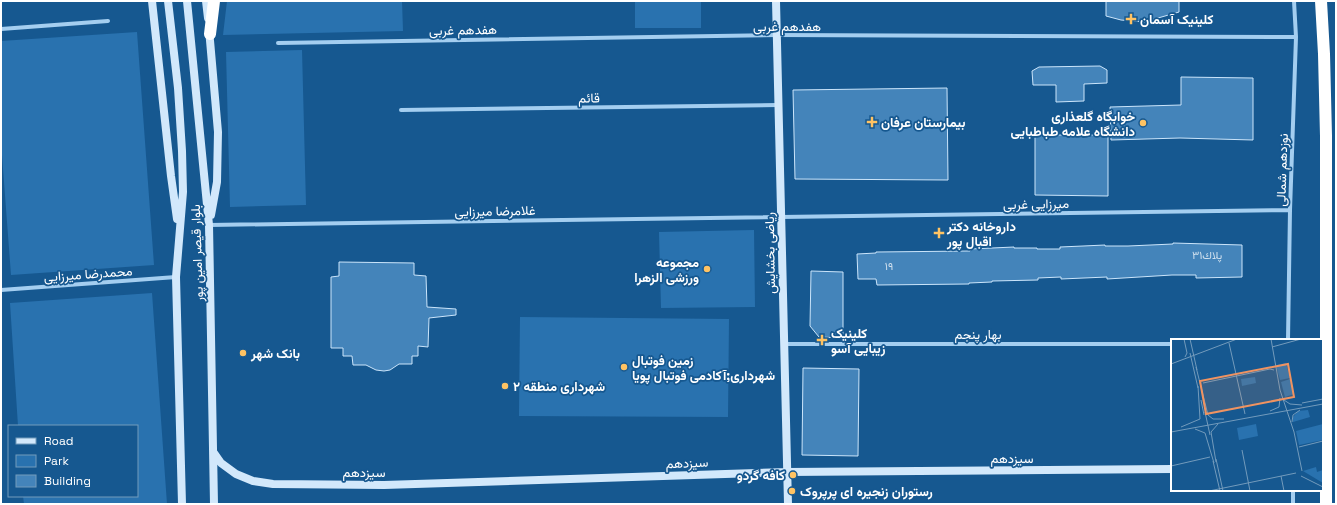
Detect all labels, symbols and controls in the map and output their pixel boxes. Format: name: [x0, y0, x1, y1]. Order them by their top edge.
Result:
place label: کلینیک آسمان: [1140, 11, 1213, 28]
marker: کلینیک آسمان: [1125, 13, 1137, 25]
street label: هفدهم غربی: [753, 18, 821, 35]
street label: هفدهم غربی: [429, 21, 497, 39]
street label: قائم: [578, 89, 600, 107]
place label: خوابگاه گلعذاری دانشگاه علامه طباطبایی: [1010, 108, 1135, 140]
place label: بیمارستان عرفان: [881, 114, 966, 131]
marker: بیمارستان عرفان: [866, 116, 878, 128]
marker: خوابگاه گلعذاری دانشگاه علامه طباطبایی: [1138, 118, 1148, 128]
street label: نوزدهم شمالی: [1272, 133, 1292, 207]
street label: میرزایی غربی: [1003, 195, 1069, 213]
street label: غلامرضا میرزایی: [454, 202, 536, 220]
street label: بلوار قیصر امین پور: [187, 204, 208, 303]
street label: ریاضی بخشایش: [761, 212, 779, 294]
place label: داروخانه دکتر اقبال پور: [946, 218, 1016, 251]
marker: داروخانه دکتر اقبال پور: [934, 228, 944, 238]
house number: پلاك٣١: [1192, 248, 1222, 263]
place label: مجموعه ورزشی الزهرا: [634, 254, 699, 286]
house number: ۱۹: [885, 259, 893, 273]
street label: محمدرضا میرزایی: [43, 262, 133, 286]
marker: مجموعه ورزشی الزهرا: [702, 264, 712, 274]
place label: کلینیک زیبایی آسو: [831, 325, 886, 357]
street label: بهار پنجم: [954, 326, 1002, 344]
marker: کلینیک زیبایی آسو: [816, 334, 828, 346]
inset map: [1171, 339, 1323, 491]
place label: بانک شهر: [250, 345, 300, 362]
marker: بانک شهر: [238, 348, 248, 358]
place label: زمین فوتبال شهرداری;آکادمی فوتبال پویا: [632, 352, 775, 385]
marker: زمین فوتبال شهرداری;آکادمی فوتبال پویا: [619, 362, 629, 372]
place label: شهرداری منطقه ۲: [513, 378, 605, 395]
marker: شهرداری منطقه ۲: [500, 381, 510, 391]
legend: [8, 425, 138, 497]
text: Road: [44, 433, 73, 449]
street label: سیزدهم: [991, 450, 1033, 467]
text: Park: [44, 453, 69, 469]
street label: سیزدهم: [665, 454, 709, 472]
street label: سیزدهم: [343, 464, 385, 481]
place label: کافه گردو: [737, 467, 785, 484]
marker: کافه گردو: [788, 470, 798, 480]
text: Building: [44, 473, 91, 489]
place label: رستوران زنجیره ای پرپروک: [800, 483, 933, 501]
marker: رستوران زنجیره ای پرپروک: [787, 486, 797, 496]

